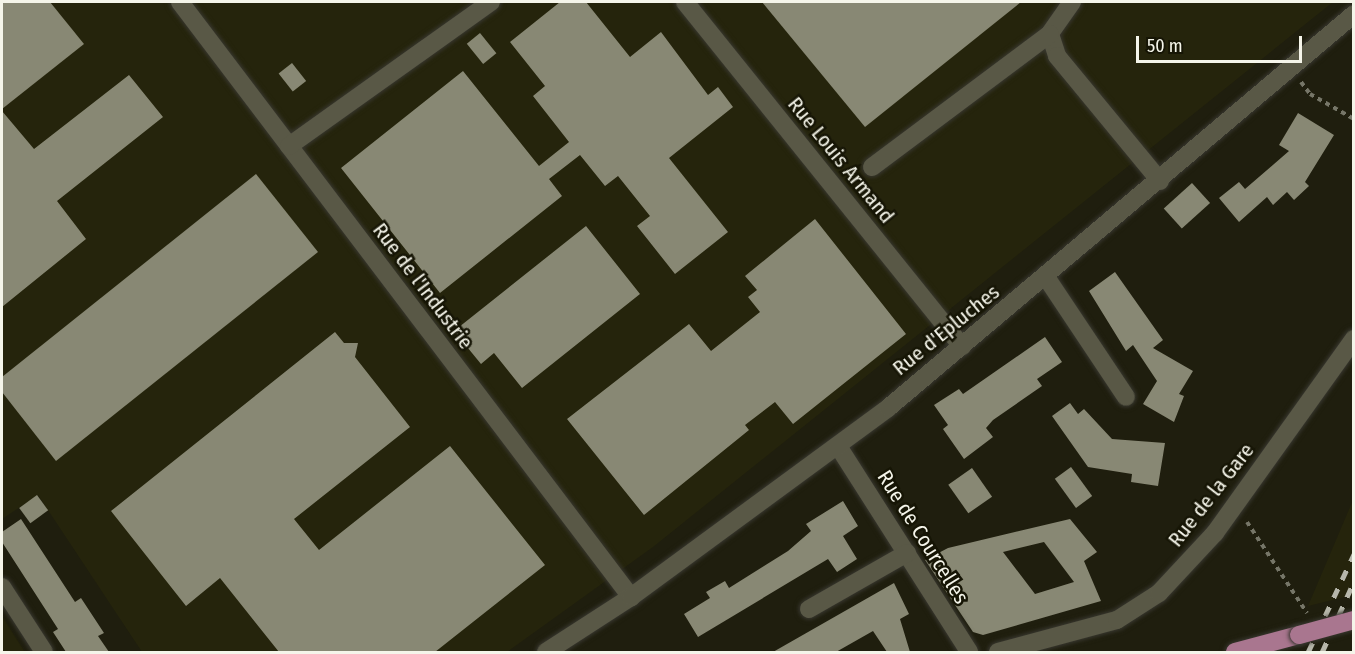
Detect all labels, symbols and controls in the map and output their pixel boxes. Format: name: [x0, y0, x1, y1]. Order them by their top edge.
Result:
scale bar: [1139, 24, 1306, 62]
text: 50 m: [1147, 35, 1183, 57]
street label: Rue Louis Armand: [782, 92, 900, 228]
street label: Rue de l'Industrie: [367, 218, 479, 354]
street label: Rue d'Epluches: [888, 279, 1004, 381]
street label: Rue de la Gare: [1163, 438, 1259, 552]
street label: Rue de Courcelles: [872, 466, 974, 608]

